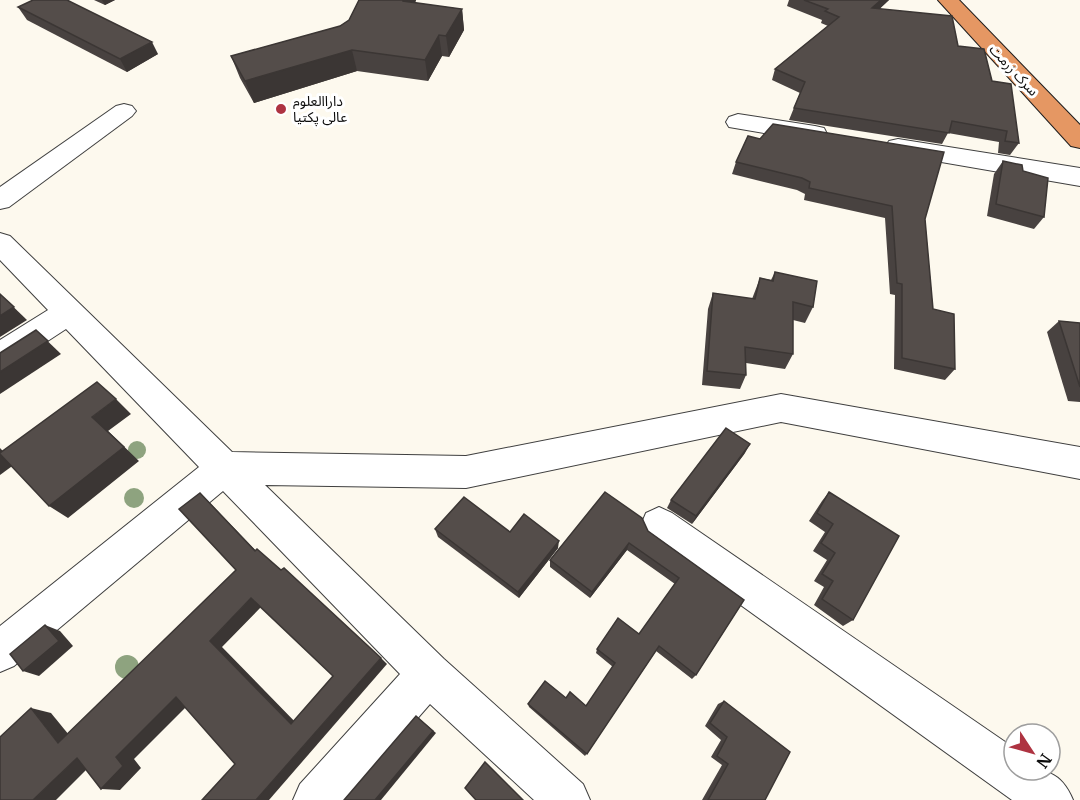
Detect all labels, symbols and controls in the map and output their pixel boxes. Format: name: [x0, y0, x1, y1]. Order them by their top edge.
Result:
street label: سرک زرمت: [986, 40, 1042, 100]
place label: داراالعلوم عالی پکتیا: [293, 92, 347, 127]
marker: داراالعلوم عالی پکتیا: [274, 102, 288, 116]
north arrow: [1002, 722, 1062, 782]
text: N: [1032, 750, 1056, 772]

